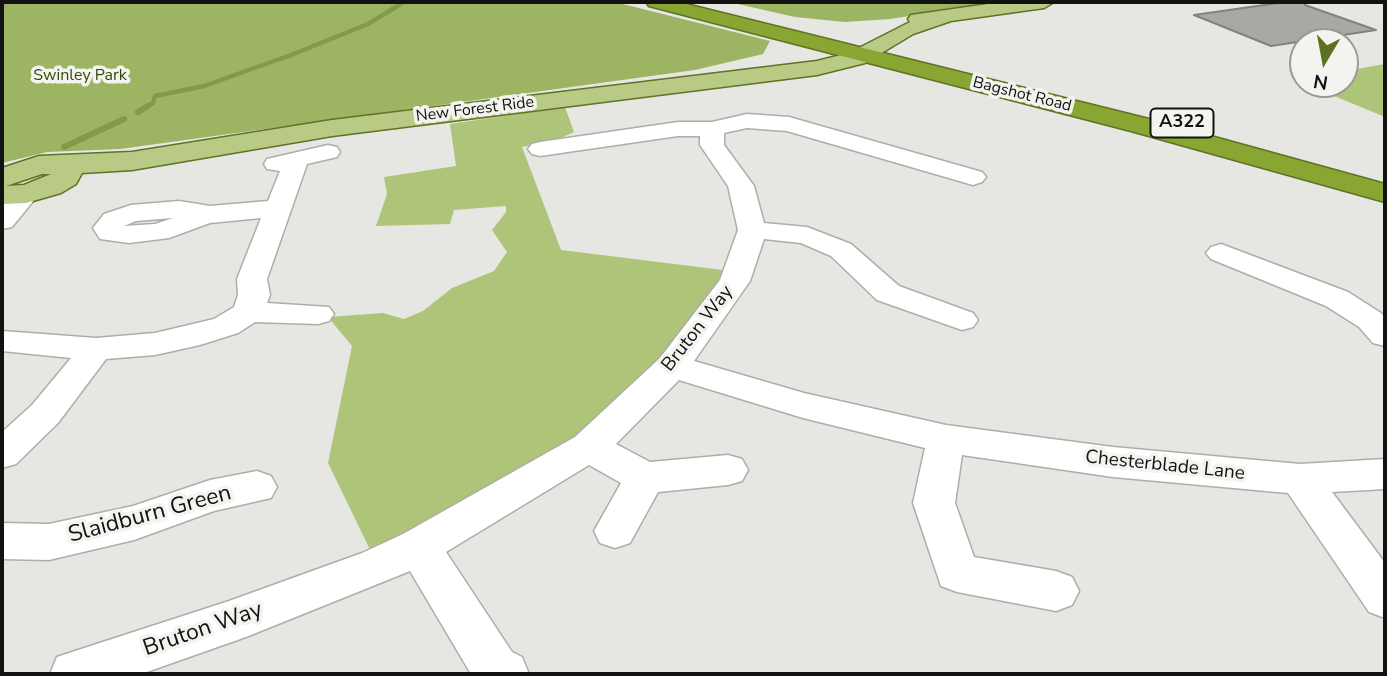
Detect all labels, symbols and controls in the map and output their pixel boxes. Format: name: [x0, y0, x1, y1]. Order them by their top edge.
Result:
north arrow: [1289, 28, 1359, 98]
park label: Swinley Park: [33, 66, 127, 86]
text: N: [1311, 68, 1330, 96]
street label: Bagshot Road: [971, 73, 1073, 117]
street label: New Forest Ride: [415, 93, 535, 127]
road number: A322: [1150, 109, 1214, 138]
street label: Bruton Way: [657, 282, 739, 376]
street label: Chesterblade Lane: [1084, 446, 1246, 486]
street label: Slaidburn Green: [65, 480, 235, 550]
street label: Bruton Way: [140, 597, 266, 663]

